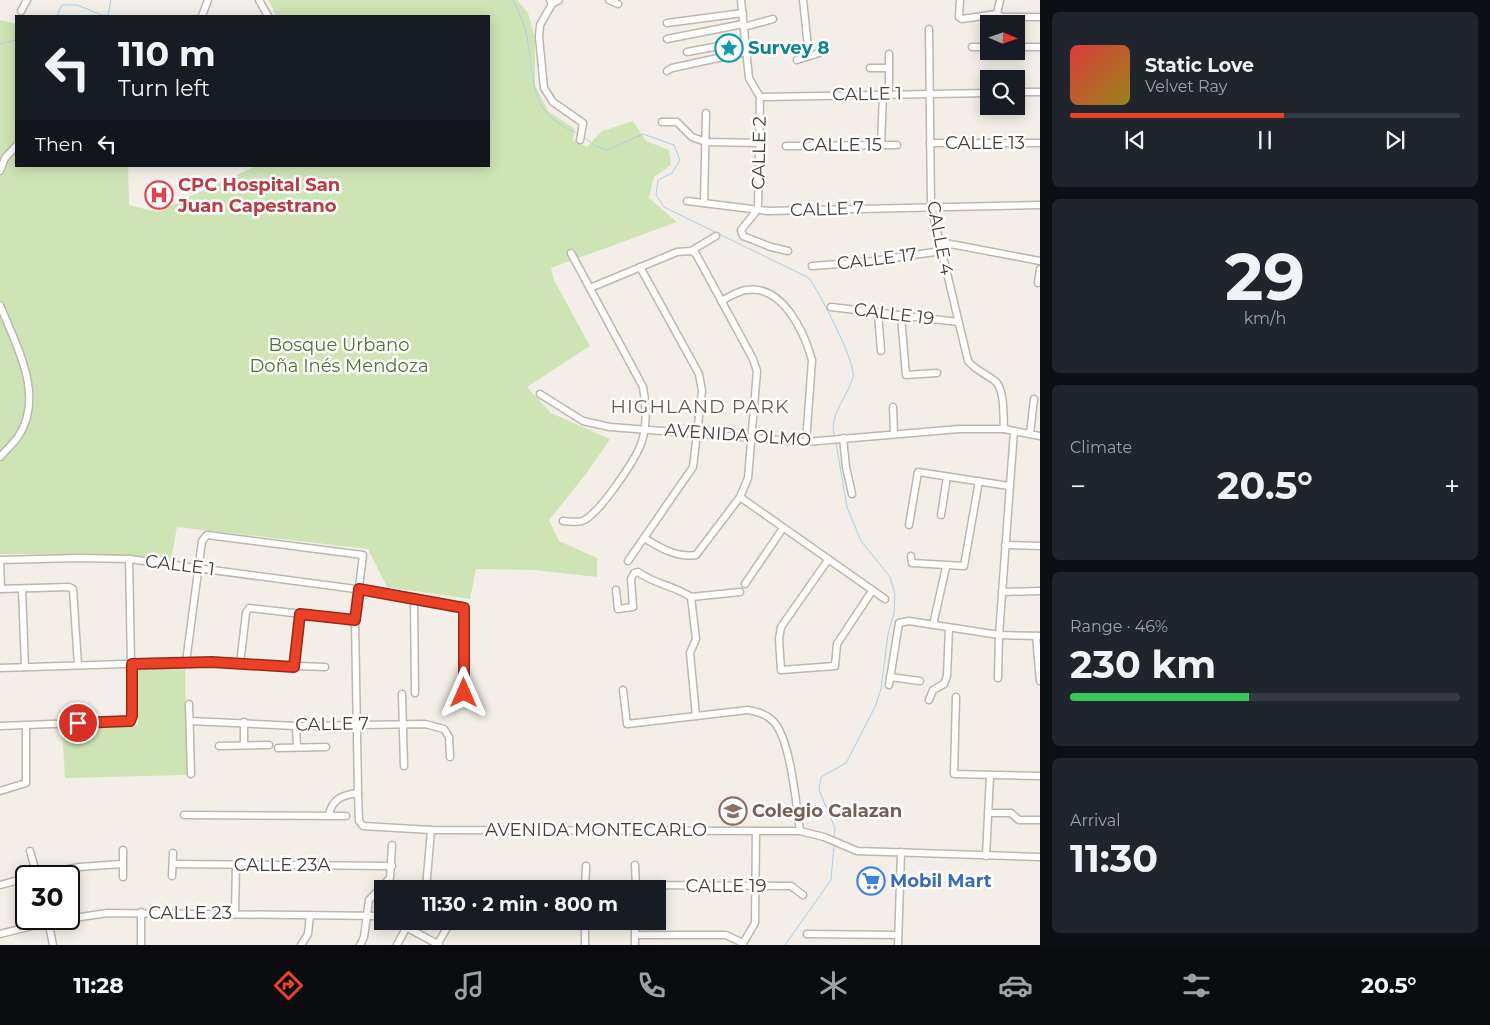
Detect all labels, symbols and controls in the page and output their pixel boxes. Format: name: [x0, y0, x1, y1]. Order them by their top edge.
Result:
north arrow: [980, 15, 1025, 60]
map controls: [980, 15, 1025, 115]
text: 110 m: [118, 32, 216, 75]
place icon: Survey 8: [714, 33, 744, 63]
icon: left: [35, 35, 100, 100]
place label: Survey 8: [748, 37, 830, 59]
text: Static Love: [1145, 54, 1254, 77]
button: search: [980, 70, 1025, 115]
text: Turn left: [118, 75, 210, 102]
text: Velvet Ray: [1145, 77, 1227, 96]
street label: CALLE 1: [832, 82, 902, 106]
street label: CALLE 2: [747, 116, 771, 190]
icon: previous: [1121, 126, 1149, 154]
icon: pause: [1251, 126, 1279, 154]
icon: next: [1381, 126, 1409, 154]
icon: left: [93, 130, 121, 158]
street label: CALLE 13: [945, 132, 1025, 154]
text: Then: [35, 133, 83, 156]
street label: CALLE 15: [802, 134, 882, 156]
place label: CPC Hospital San Juan Capestrano: [177, 174, 340, 217]
hospital icon: CPC Hospital San Juan Capestrano: [144, 180, 174, 210]
street label: CALLE 7: [790, 197, 864, 221]
street label: CALLE 4: [922, 199, 958, 277]
text: 29: [1225, 237, 1305, 316]
street label: CALLE 17: [836, 243, 918, 275]
street label: CALLE 19: [853, 298, 935, 330]
text: km/h: [1244, 309, 1286, 328]
park label: Bosque Urbano Doña Inés Mendoza: [249, 334, 429, 377]
district label: HIGHLAND PARK: [611, 395, 789, 418]
street label: AVENIDA OLMO: [664, 419, 812, 451]
text: Climate: [1070, 438, 1132, 457]
text: 20.5°: [1217, 462, 1313, 509]
text: −: [1070, 469, 1086, 503]
text: +: [1444, 469, 1460, 503]
street label: CALLE 1: [144, 550, 216, 580]
text: Range · 46%: [1070, 617, 1168, 636]
text: 230 km: [1070, 641, 1216, 688]
position arrow: [437, 666, 489, 718]
pin: [57, 702, 99, 744]
icon: arrive: [64, 709, 92, 737]
street label: CALLE 7: [295, 712, 369, 736]
school or university icon: Colegio Calazan: [718, 796, 748, 826]
place label: Colegio Calazan: [752, 800, 902, 822]
text: Arrival: [1070, 811, 1120, 830]
street label: AVENIDA MONTECARLO: [485, 819, 707, 841]
text: 11:30: [1070, 835, 1158, 882]
street label: CALLE 23A: [234, 854, 330, 876]
speed limit sign: 30: [15, 865, 80, 930]
supermarket icon: Mobil Mart: [856, 866, 886, 896]
place label: Mobil Mart: [890, 870, 992, 892]
street label: CALLE 19: [686, 875, 766, 897]
text: 11:30 · 2 min · 800 m: [422, 893, 618, 916]
street label: CALLE 23: [148, 902, 232, 924]
icon: directions: [271, 968, 306, 1003]
icon: music: [452, 968, 487, 1003]
icon: phone: [634, 968, 669, 1003]
icon: climate: [816, 968, 851, 1003]
icon: car: [998, 968, 1033, 1003]
icon: filters: [1179, 968, 1214, 1003]
text: 11:28: [73, 972, 124, 999]
text: 20.5°: [1361, 972, 1417, 999]

